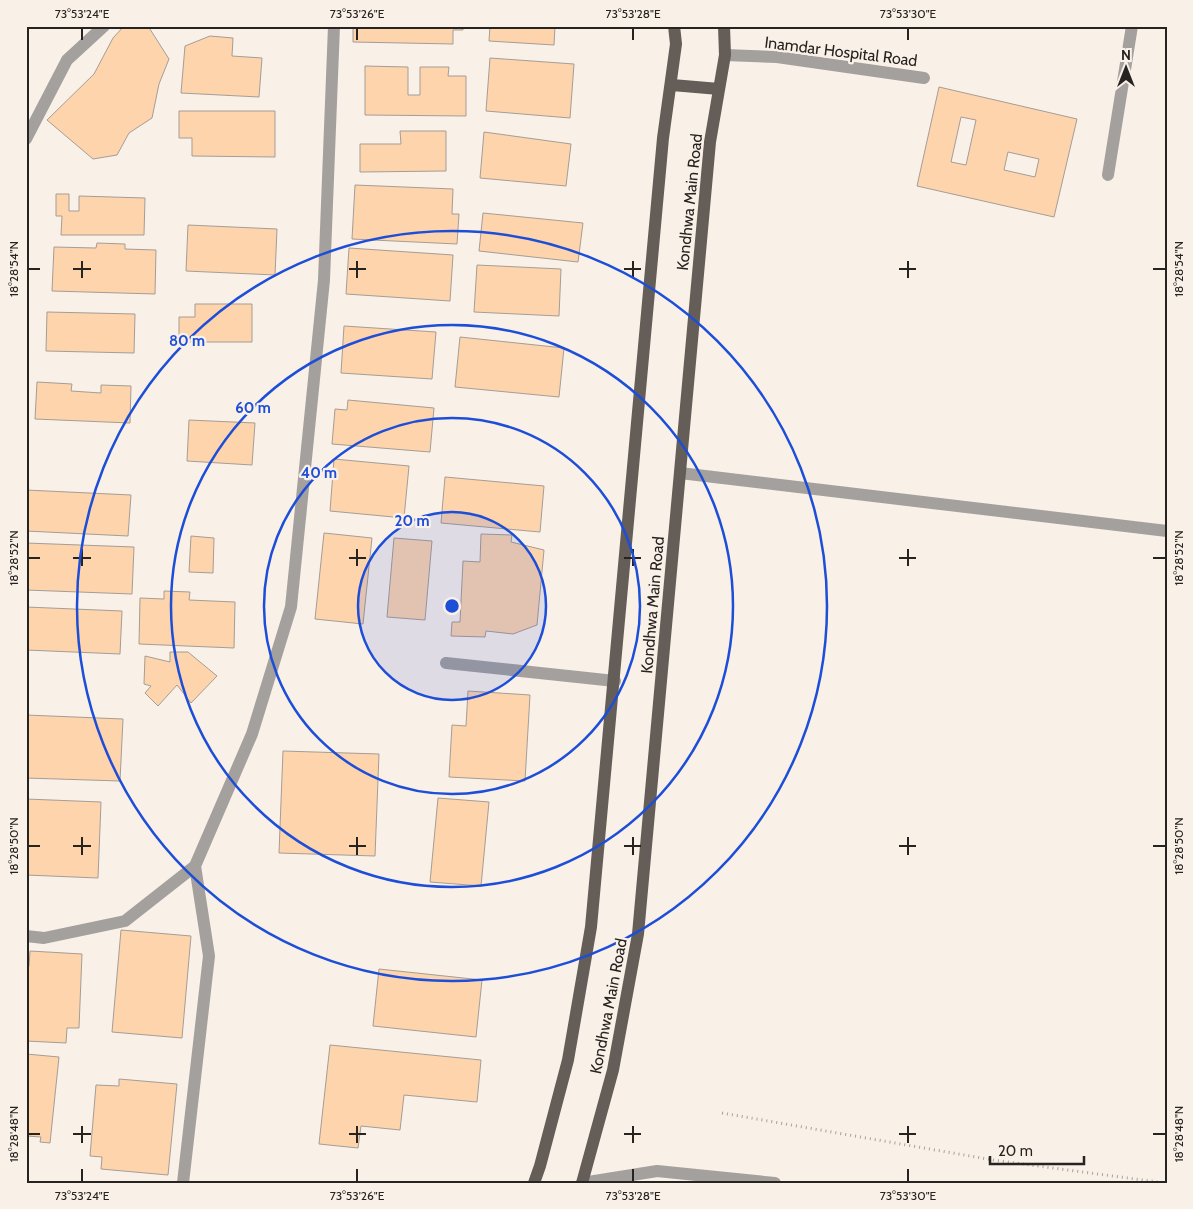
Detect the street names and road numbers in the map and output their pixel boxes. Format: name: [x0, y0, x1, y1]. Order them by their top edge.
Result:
street label: Inamdar Hospital Road: [763, 33, 918, 70]
street label: Kondhwa Main Road: [673, 133, 706, 272]
street label: Kondhwa Main Road: [637, 536, 668, 674]
street label: Kondhwa Main Road: [586, 937, 631, 1076]

